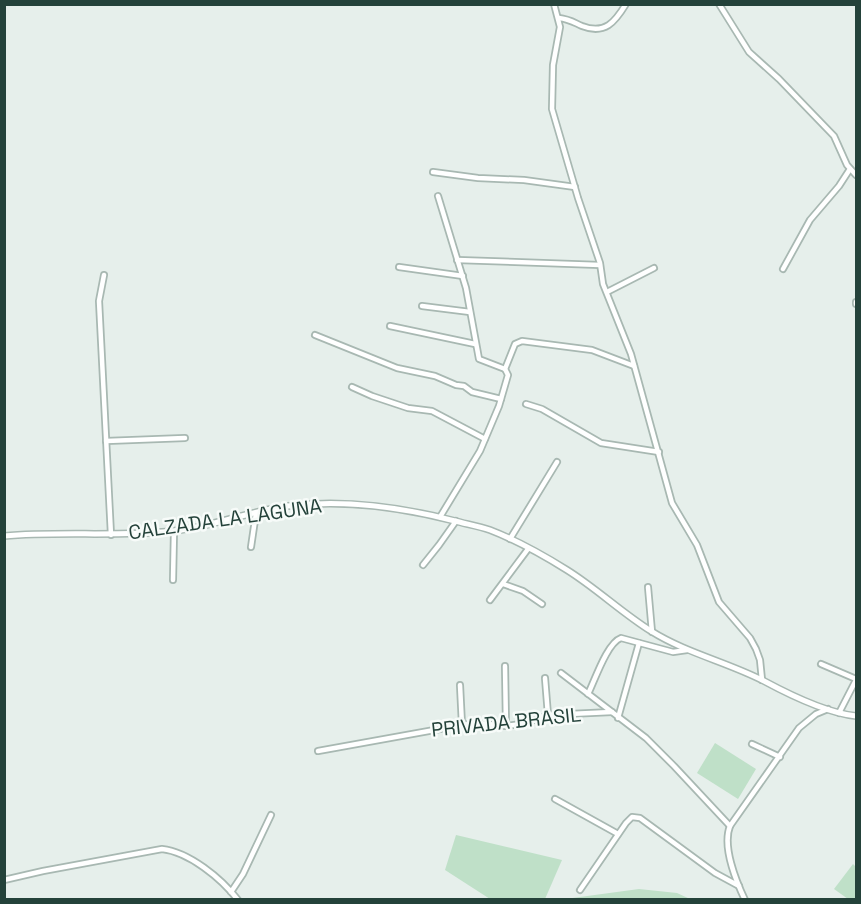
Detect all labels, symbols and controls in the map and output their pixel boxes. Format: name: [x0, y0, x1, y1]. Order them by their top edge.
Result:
street label: CALZADA LA LAGUNA: [127, 492, 324, 545]
street label: PRIVADA BRASIL: [430, 701, 582, 743]

